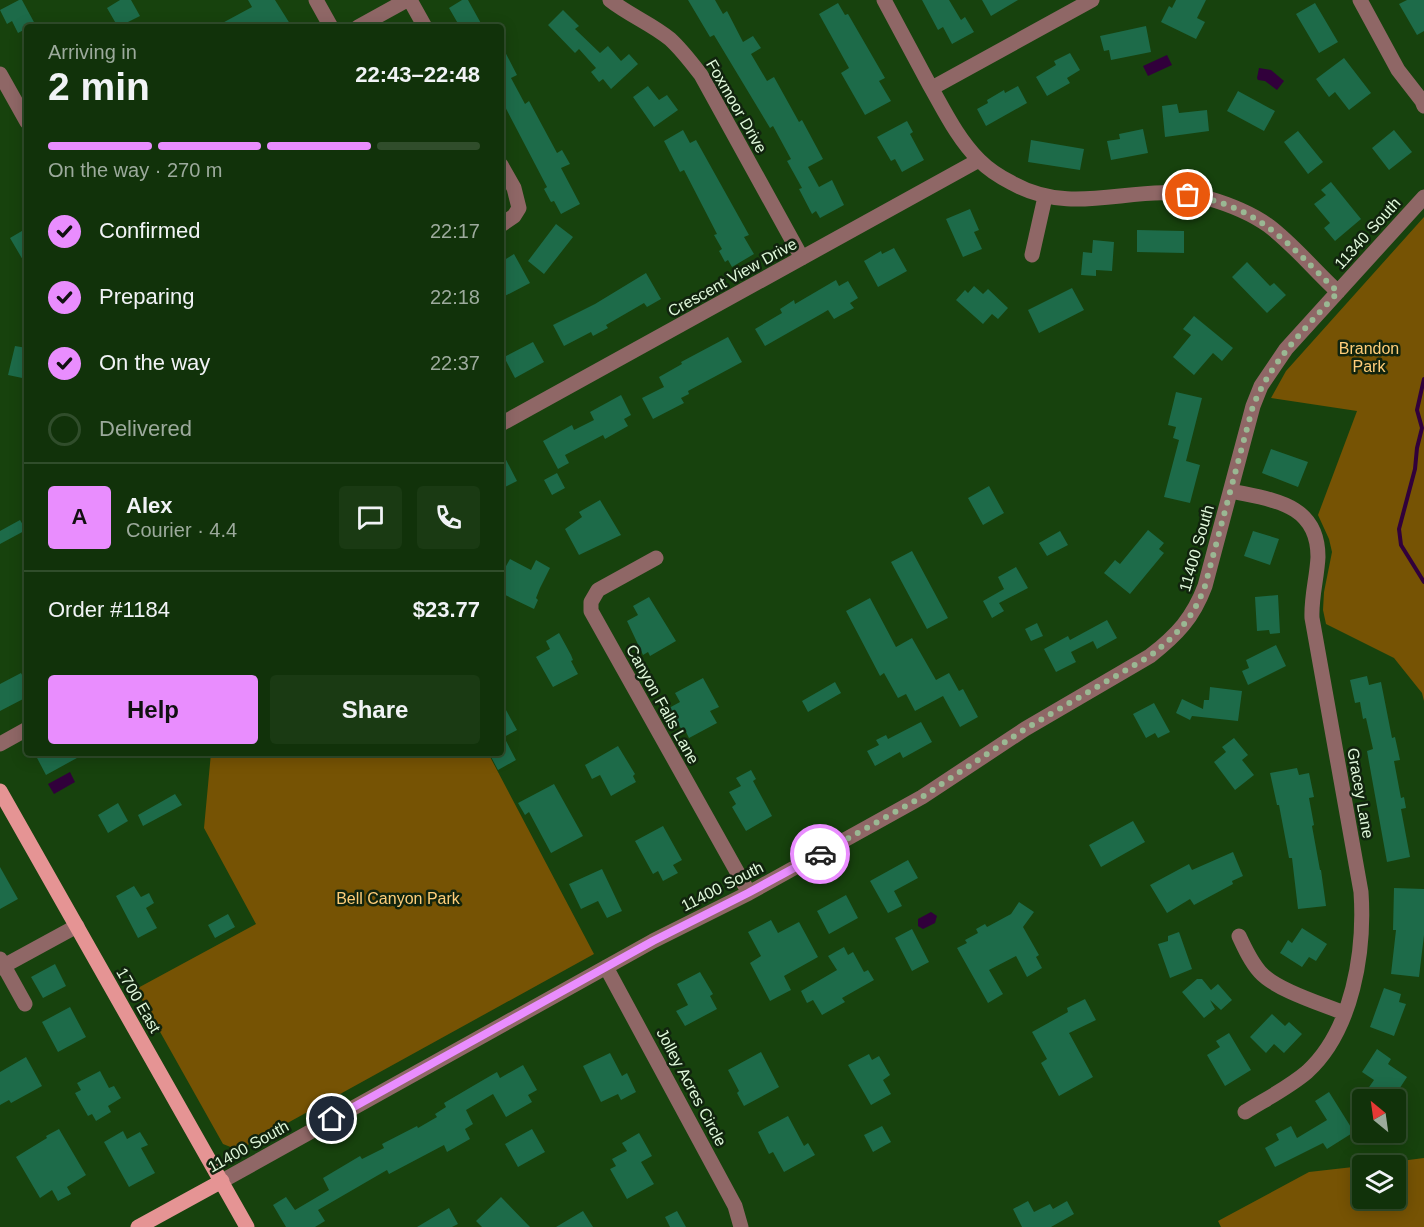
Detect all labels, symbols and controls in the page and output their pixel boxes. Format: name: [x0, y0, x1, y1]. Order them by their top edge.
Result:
text: Arriving in: [48, 41, 137, 63]
street label: Foxmoor Drive: [703, 57, 770, 156]
text: 22:43–22:48: [355, 62, 480, 87]
text: 2 min: [48, 65, 150, 108]
text: On the way · 270 m: [48, 159, 223, 181]
pin: [1162, 169, 1213, 220]
icon: bag: [1171, 178, 1204, 211]
street label: 11340 South: [1331, 194, 1404, 272]
icon: check: [48, 215, 81, 248]
text: Confirmed: [99, 218, 200, 243]
text: 22:17: [430, 220, 480, 242]
street label: Crescent View Drive: [665, 235, 800, 320]
icon: check: [48, 281, 81, 314]
text: Preparing: [99, 284, 194, 309]
text: 22:18: [430, 286, 480, 308]
park label: Brandon Park: [1339, 340, 1399, 375]
icon: check: [48, 347, 81, 380]
text: On the way: [99, 350, 210, 375]
text: 22:37: [430, 352, 480, 374]
text: Delivered: [99, 416, 192, 441]
button: chat: [339, 486, 402, 549]
button: phone: [417, 486, 480, 549]
text: Alex: [126, 493, 172, 518]
street label: 11400 South: [1176, 503, 1217, 594]
text: A: [72, 504, 87, 529]
text: Courier · 4.4: [126, 519, 237, 541]
text: Order #1184: [48, 597, 170, 622]
text: $23.77: [413, 597, 480, 622]
street label: Canyon Falls Lane: [623, 642, 702, 767]
button: Help: [48, 675, 258, 744]
button: Share: [270, 675, 480, 744]
street label: Gracey Lane: [1344, 747, 1377, 840]
courier: [790, 824, 850, 884]
icon: car: [804, 838, 837, 871]
street label: 11400 South: [678, 859, 766, 914]
park label: Bell Canyon Park: [336, 890, 461, 907]
street label: 1700 East: [113, 965, 164, 1036]
street label: Jolley Acres Circle: [653, 1026, 730, 1149]
north arrow: [1352, 1089, 1406, 1143]
map controls: [1352, 1089, 1406, 1209]
pin: [306, 1093, 357, 1144]
icon: home: [315, 1102, 348, 1135]
street label: 11400 South: [205, 1117, 292, 1176]
button: layers: [1352, 1155, 1406, 1209]

